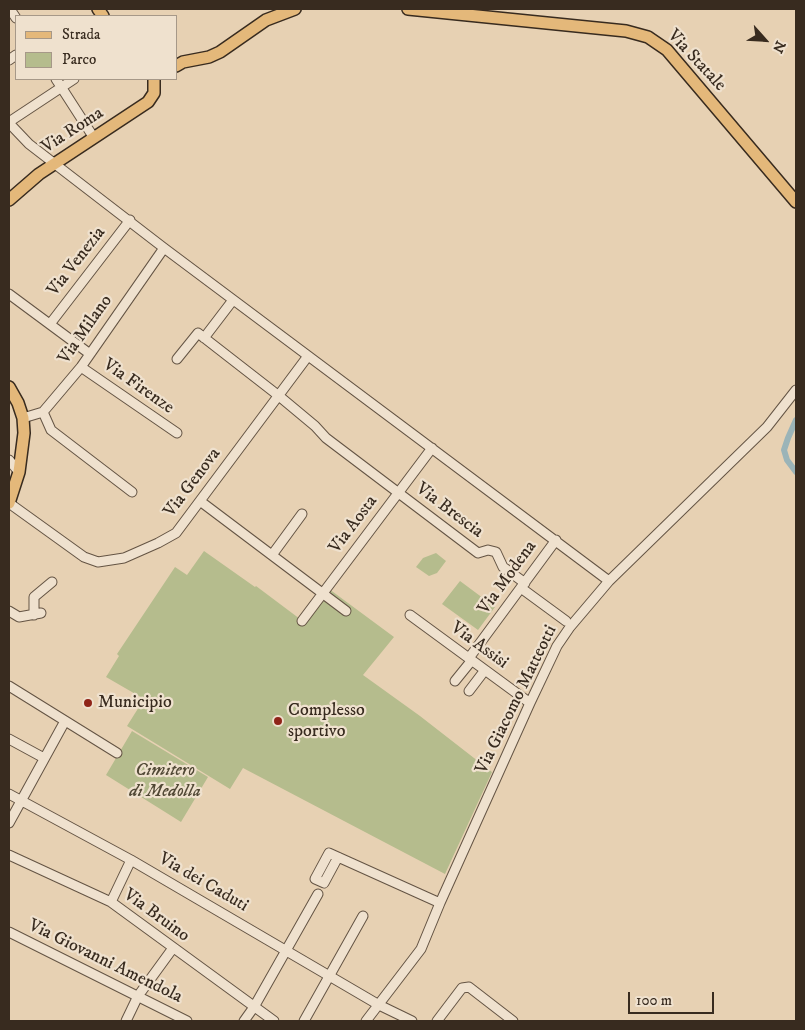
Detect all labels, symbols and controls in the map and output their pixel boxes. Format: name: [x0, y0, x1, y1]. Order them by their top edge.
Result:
legend: [15, 15, 178, 80]
north arrow: [740, 15, 790, 65]
text: Strada: [62, 25, 100, 44]
street label: Via Statale: [662, 26, 730, 96]
text: N: [768, 37, 789, 56]
text: Parco: [62, 50, 96, 69]
street label: Via Roma: [38, 103, 108, 159]
street label: Via Venezia: [43, 223, 111, 301]
street label: Via Milano: [54, 291, 118, 369]
street label: Via Firenze: [98, 355, 178, 419]
street label: Via Genova: [160, 444, 226, 522]
street label: Via Brescia: [411, 479, 487, 543]
street label: Via Aosta: [325, 492, 383, 558]
street label: Via Modena: [474, 537, 542, 619]
street label: Via Assisi: [446, 618, 512, 674]
street label: Via Giacomo Matteotti: [472, 622, 562, 778]
place label: Municipio: [98, 692, 172, 714]
marker: Municipio: [82, 697, 94, 709]
place label: Complesso sportivo: [288, 700, 365, 742]
marker: Complesso sportivo: [272, 715, 284, 727]
park label: Cimitero di Medolla: [129, 760, 201, 802]
street label: Via dei Caduti: [154, 849, 252, 917]
street label: Via Bruino: [119, 885, 193, 947]
street label: Via Giovanni Amendola: [24, 915, 186, 1009]
scale bar: [630, 982, 716, 1014]
text: 100 m: [636, 991, 672, 1010]

